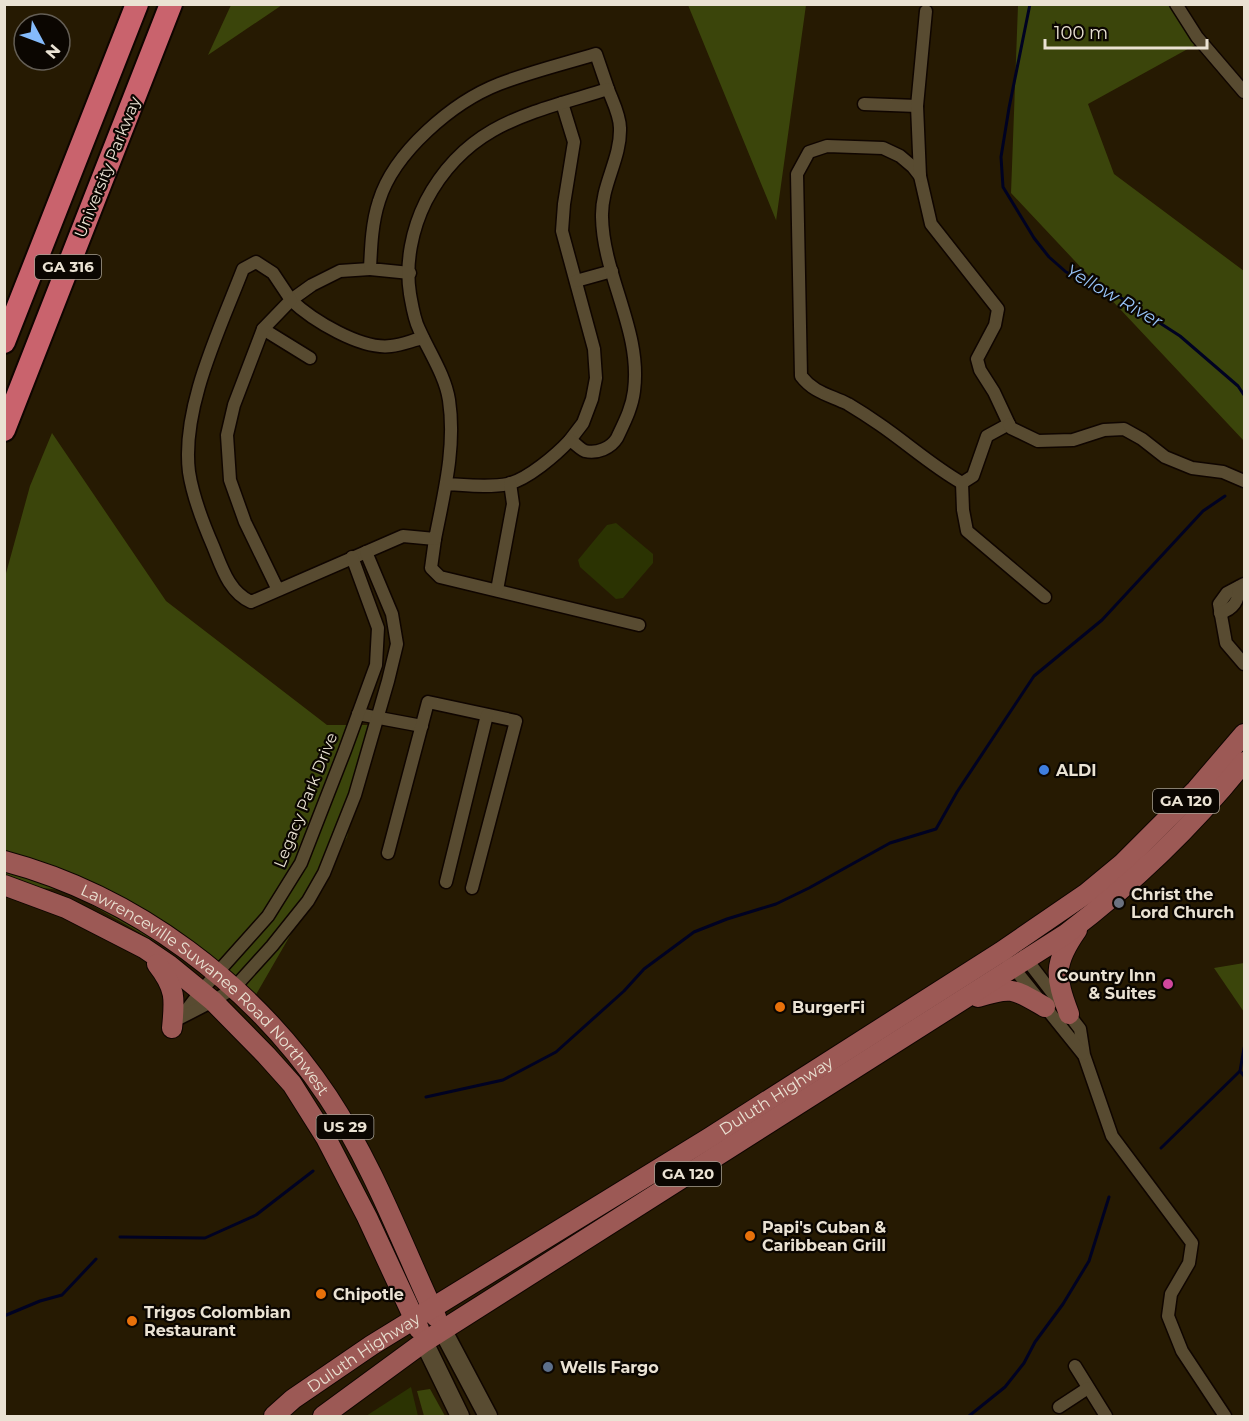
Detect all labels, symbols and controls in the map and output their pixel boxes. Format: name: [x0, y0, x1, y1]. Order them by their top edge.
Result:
north arrow: [12, 12, 72, 72]
scale bar: [1045, 12, 1207, 50]
text: 100 m: [1054, 22, 1108, 44]
text: N: [42, 40, 64, 63]
street label: University Parkway: [70, 93, 145, 241]
road number: GA 316: [35, 255, 101, 279]
water label: Yellow River: [1062, 259, 1167, 333]
street label: Legacy Park Drive: [270, 730, 341, 870]
place label: ALDI: [1055, 761, 1096, 780]
marker: ALDI: [1037, 763, 1051, 777]
road number: GA 120: [1153, 789, 1219, 813]
street label: Lawrenceville Suwanee Road Northwest: [78, 880, 333, 1100]
place label: Christ the Lord Church: [1131, 885, 1234, 922]
marker: Christ the Lord Church: [1112, 896, 1126, 910]
place label: Country Inn & Suites: [1057, 966, 1156, 1003]
marker: Country Inn & Suites: [1161, 977, 1175, 991]
place label: BurgerFi: [792, 998, 865, 1017]
marker: BurgerFi: [773, 1000, 787, 1014]
street label: Duluth Highway: [716, 1052, 837, 1139]
road number: US 29: [316, 1115, 374, 1139]
road number: GA 120: [655, 1162, 721, 1186]
place label: Papi's Cuban & Caribbean Grill: [762, 1218, 887, 1255]
marker: Papi's Cuban & Caribbean Grill: [743, 1229, 757, 1243]
place label: Chipotle: [333, 1285, 404, 1304]
marker: Chipotle: [314, 1287, 328, 1301]
place label: Trigos Colombian Restaurant: [144, 1303, 291, 1340]
street label: Duluth Highway: [304, 1309, 424, 1397]
marker: Trigos Colombian Restaurant: [125, 1314, 139, 1328]
place label: Wells Fargo: [560, 1358, 659, 1377]
marker: Wells Fargo: [541, 1360, 555, 1374]

